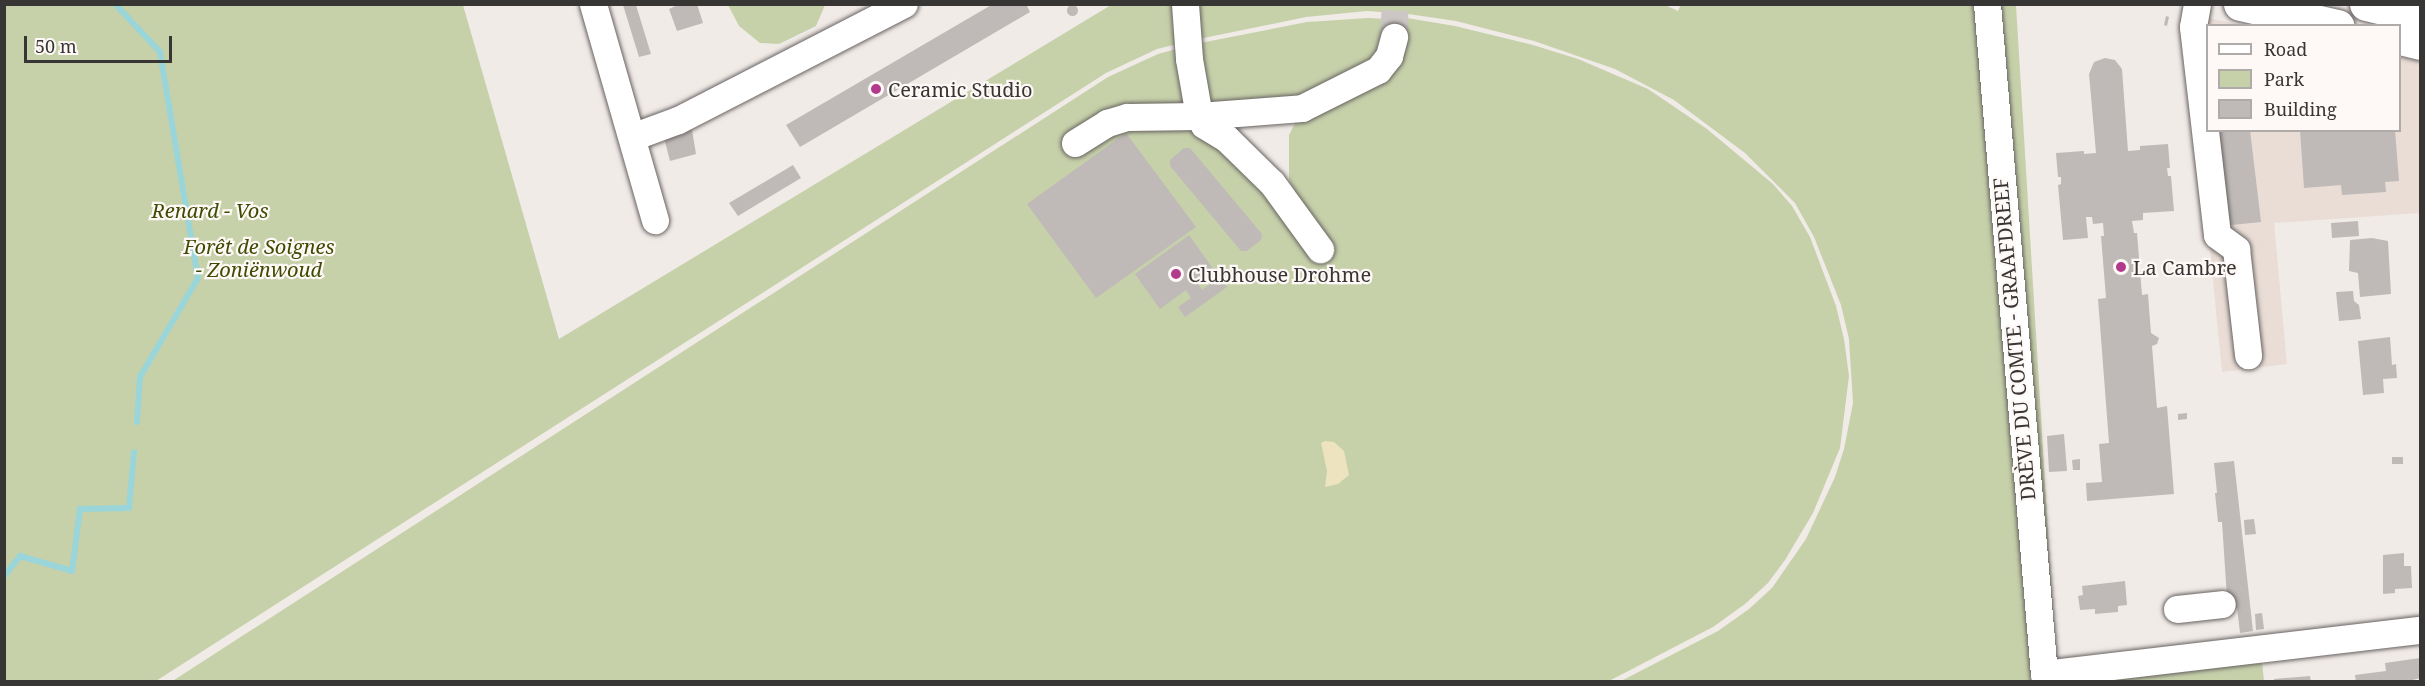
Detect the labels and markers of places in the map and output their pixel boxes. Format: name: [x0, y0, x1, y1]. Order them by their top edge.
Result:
place label: Ceramic Studio: [888, 77, 1032, 101]
marker: Ceramic Studio: [869, 82, 883, 96]
place label: La Cambre: [2133, 255, 2237, 279]
marker: La Cambre: [2114, 260, 2128, 274]
place label: Clubhouse Drohme: [1188, 262, 1371, 286]
marker: Clubhouse Drohme: [1169, 267, 1183, 281]

